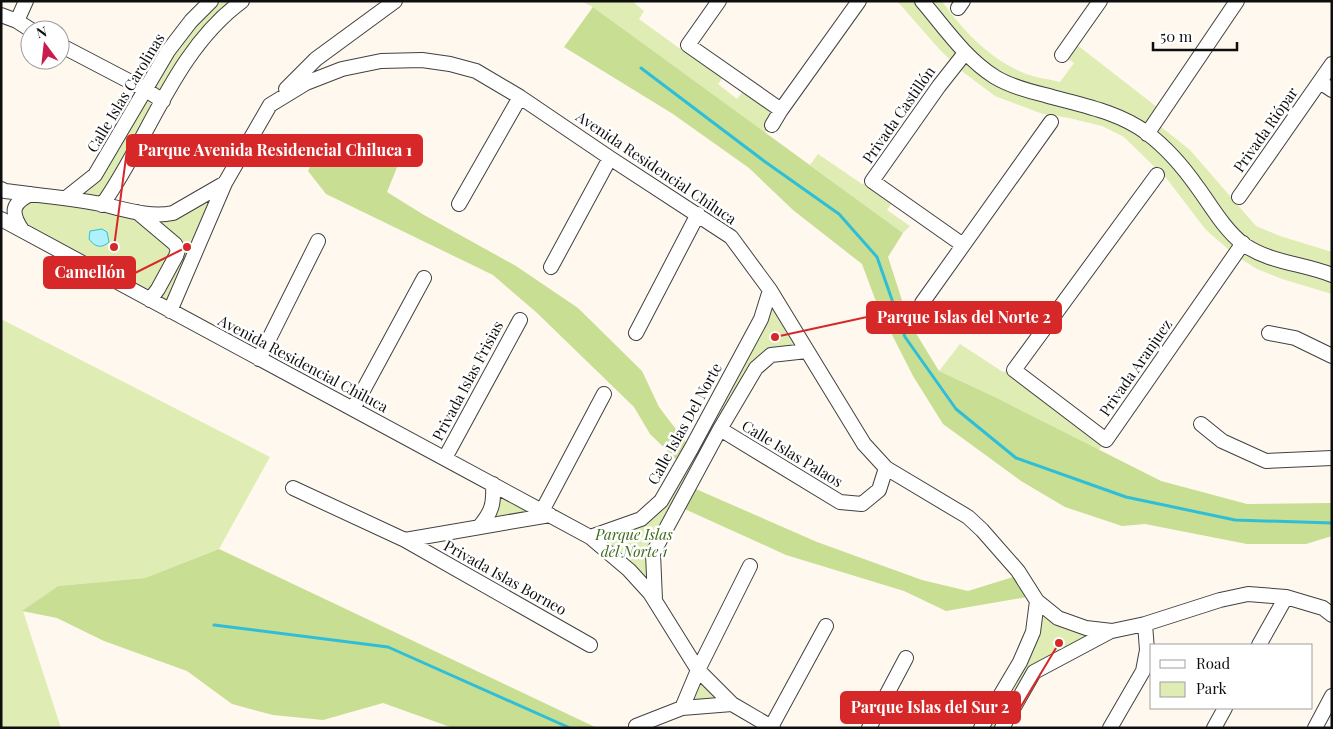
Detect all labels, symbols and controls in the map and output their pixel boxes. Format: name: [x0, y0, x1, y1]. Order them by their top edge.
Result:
north arrow: [20, 20, 70, 70]
scale bar: [1153, 20, 1237, 52]
text: N: [34, 21, 49, 42]
text: 50 m: [1160, 26, 1193, 46]
street label: Calle Islas Carolinas: [82, 29, 169, 156]
street label: Privada Castillón: [857, 62, 939, 167]
street label: Privada Riópar: [1228, 83, 1302, 176]
street label: Avenida Residencial Chiluca: [572, 105, 741, 229]
callout: Parque Avenida Residencial Chiluca 1: [127, 135, 422, 166]
text: Parque Avenida Residencial Chiluca 1: [138, 139, 412, 160]
callout: Camellón: [44, 257, 135, 288]
text: Camellón: [55, 261, 126, 282]
callout: Parque Islas del Norte 2: [867, 302, 1061, 333]
text: Parque Islas del Norte 2: [877, 306, 1051, 327]
street label: Avenida Residencial Chiluca: [214, 309, 392, 417]
street label: Privada Aranjuez: [1094, 315, 1176, 420]
street label: Privada Islas Frisias: [427, 317, 507, 444]
street label: Calle Islas Del Norte: [642, 359, 726, 488]
street label: Calle Islas Palaos: [738, 415, 847, 491]
park label: Parque Islas del Norte 1: [594, 524, 673, 561]
street label: Privada Islas Borneo: [441, 535, 570, 619]
legend: [1150, 644, 1313, 709]
text: Road: [1196, 653, 1230, 673]
text: Park: [1196, 678, 1228, 698]
callout: Parque Islas del Sur 2: [841, 692, 1020, 723]
text: Parque Islas del Sur 2: [851, 696, 1009, 717]

